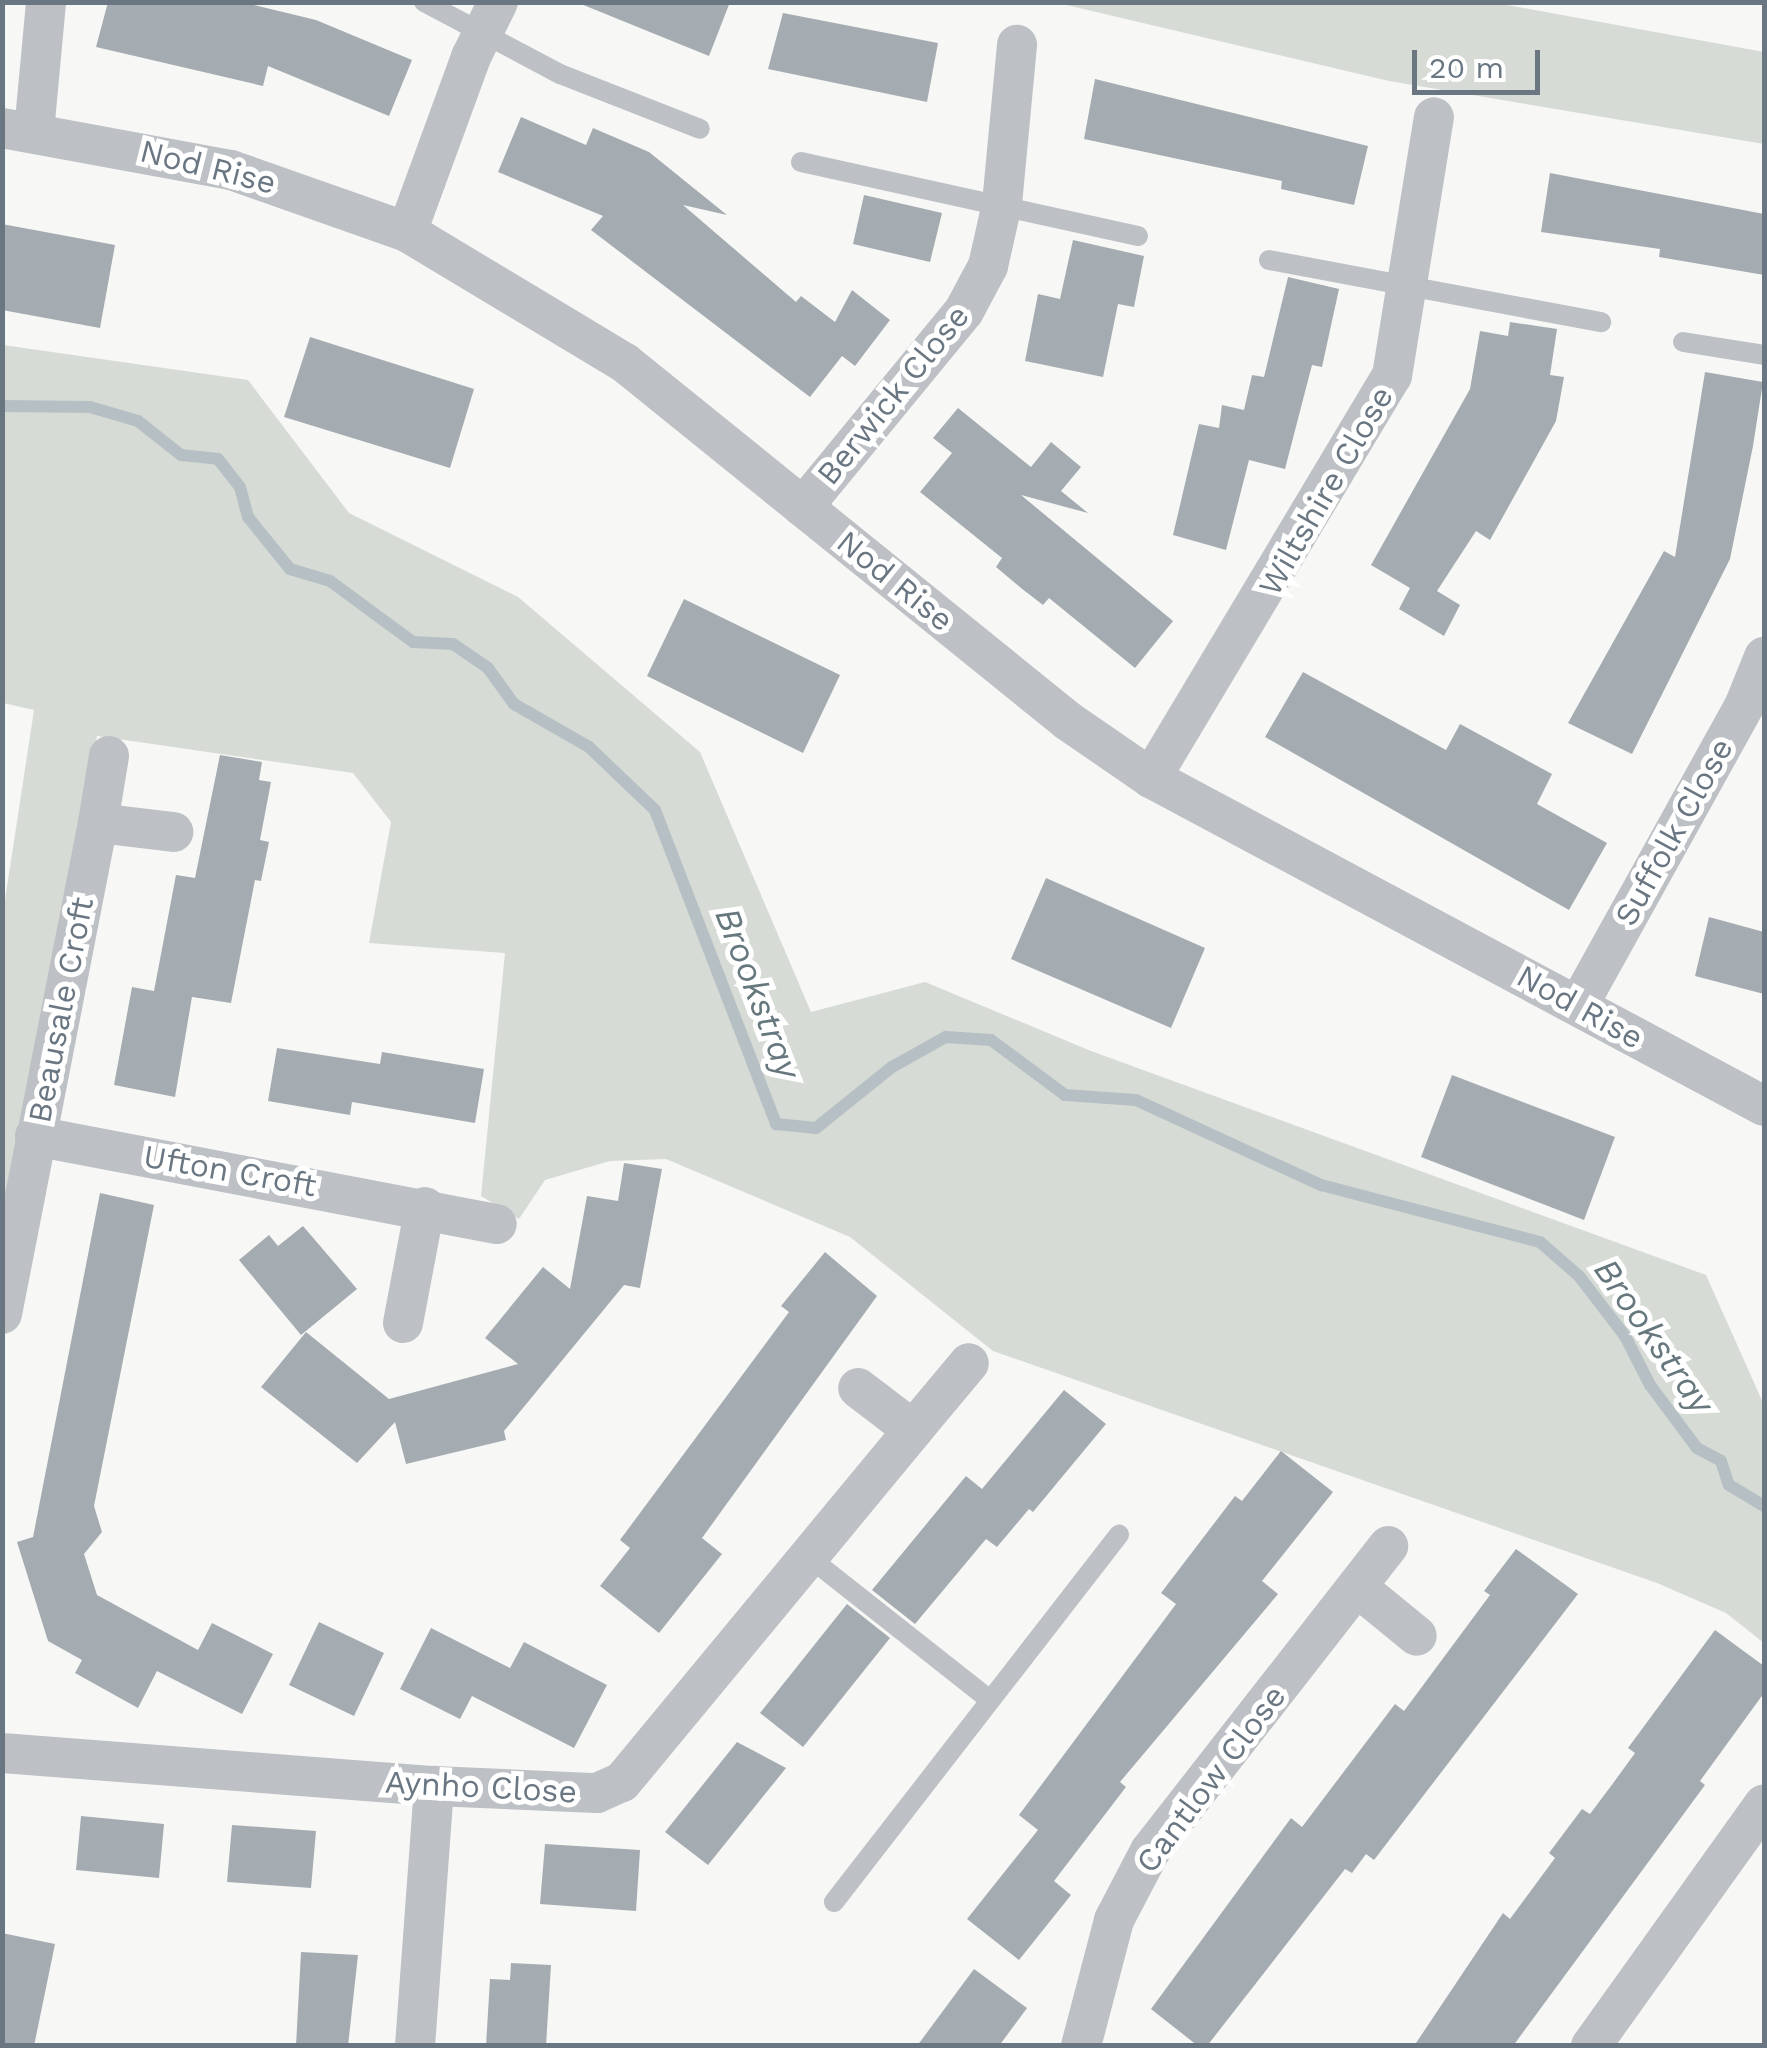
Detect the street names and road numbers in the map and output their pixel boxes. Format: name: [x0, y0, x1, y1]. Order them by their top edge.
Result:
street label: Nod Rise: [136, 132, 280, 202]
street label: Berwick Close: [809, 297, 977, 493]
street label: Wiltshire Close: [1251, 380, 1401, 602]
street label: Nod Rise: [829, 523, 961, 639]
street label: Suffolk Close: [1607, 731, 1741, 933]
street label: Beausale Croft: [20, 894, 102, 1126]
street label: Nod Rise: [1510, 957, 1650, 1057]
street label: Ufton Croft: [141, 1137, 319, 1205]
street label: Cantlow Close: [1128, 1677, 1294, 1881]
street label: Aynho Close: [384, 1763, 578, 1811]

